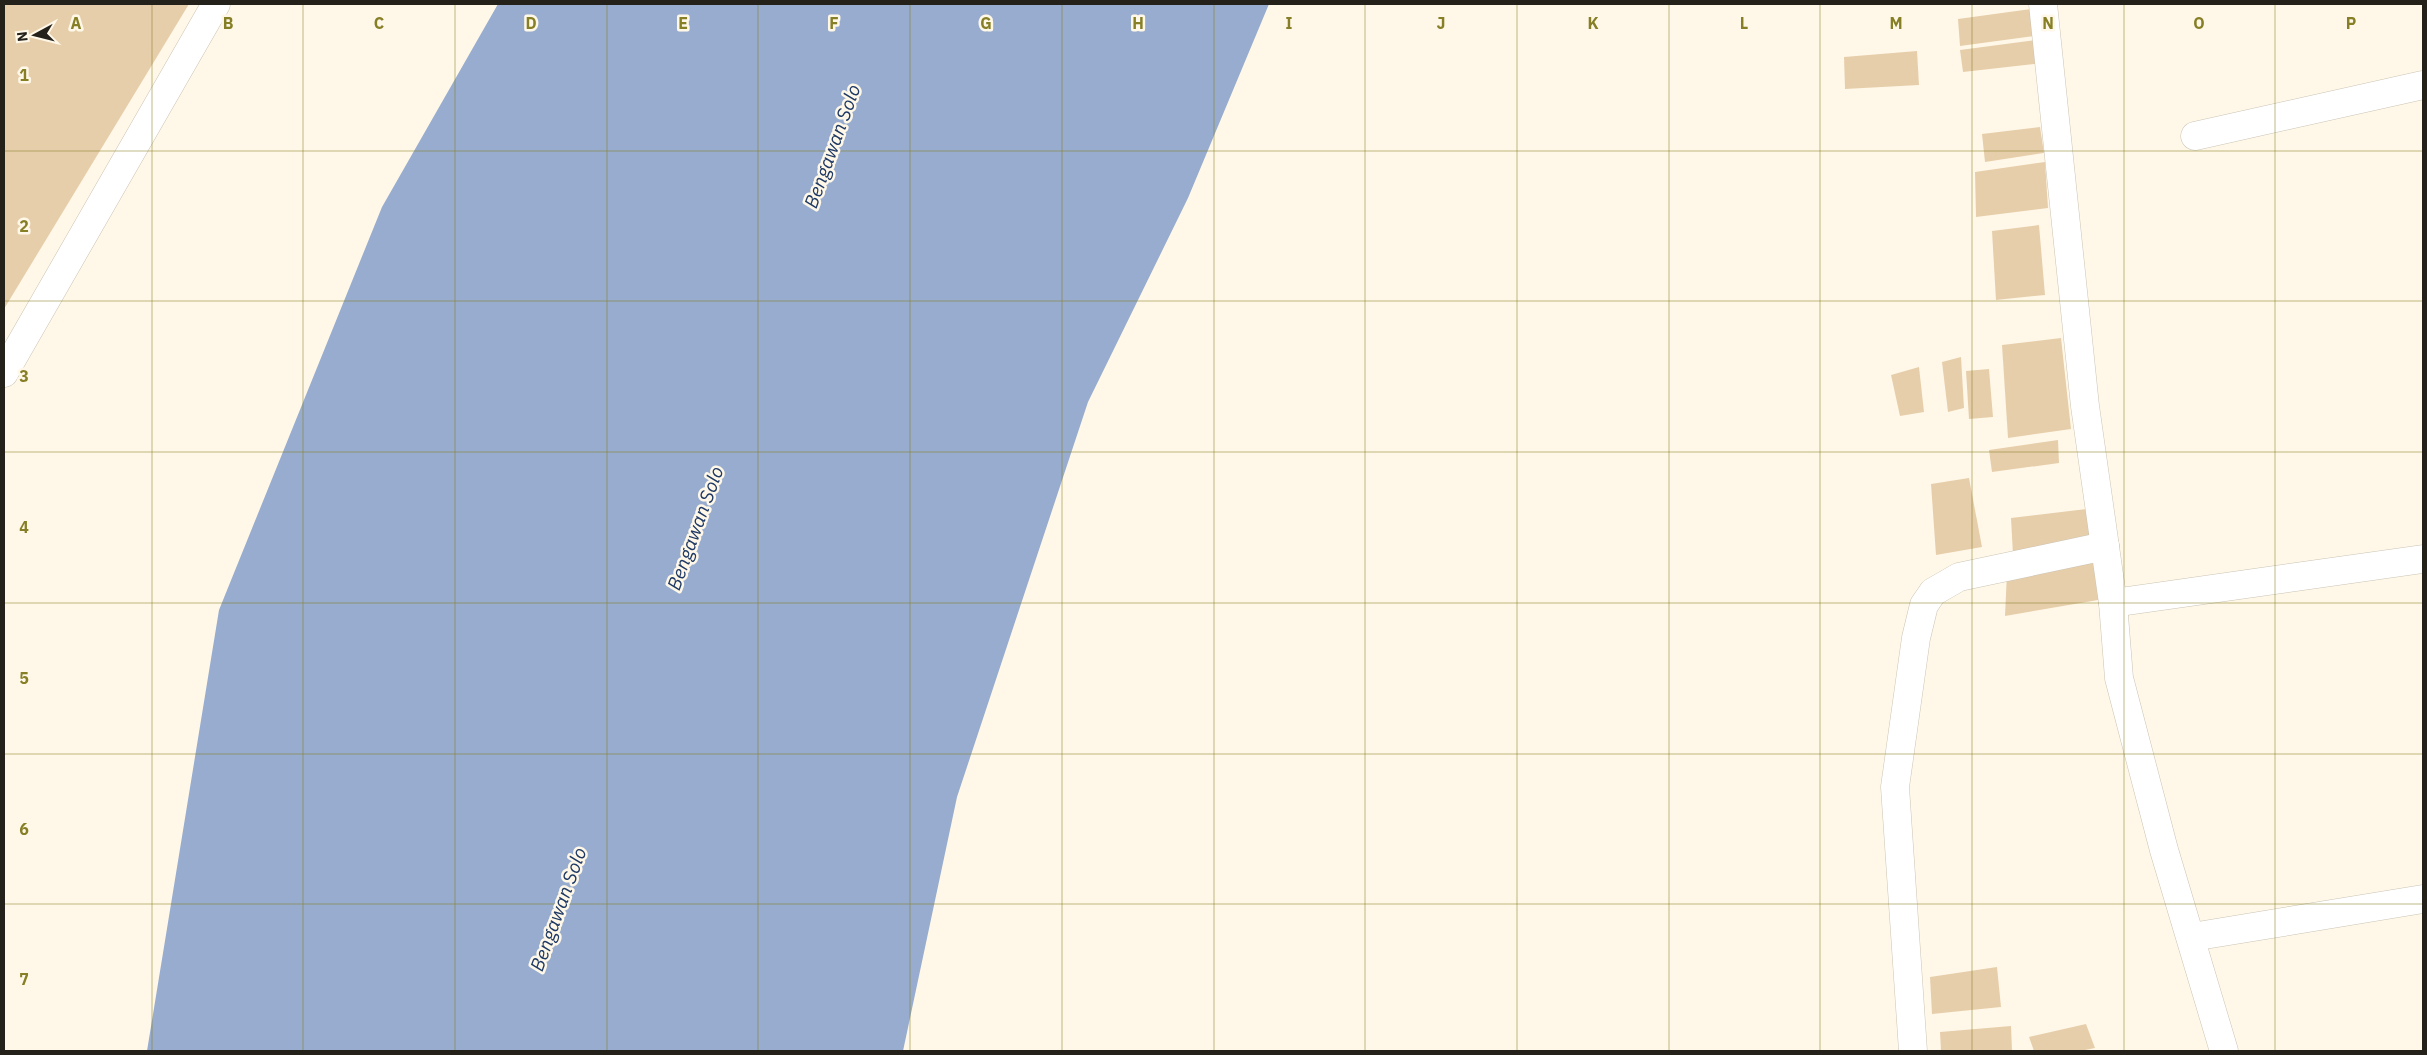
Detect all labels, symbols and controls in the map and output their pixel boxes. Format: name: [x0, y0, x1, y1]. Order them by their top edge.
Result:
north arrow: [10, 10, 60, 60]
text: A: [71, 13, 82, 33]
text: B: [223, 13, 234, 33]
text: C: [374, 13, 384, 33]
text: D: [525, 13, 537, 33]
text: E: [678, 13, 688, 33]
text: F: [829, 13, 839, 33]
text: G: [980, 13, 992, 33]
text: H: [1132, 13, 1144, 33]
text: I: [1286, 13, 1293, 33]
text: J: [1437, 13, 1445, 33]
text: K: [1587, 13, 1599, 33]
text: L: [1740, 13, 1748, 33]
text: M: [1889, 13, 1903, 33]
text: N: [2042, 13, 2054, 33]
text: O: [2193, 13, 2205, 33]
text: P: [2346, 13, 2356, 33]
text: N: [13, 30, 32, 43]
text: 1: [19, 65, 29, 85]
water label: Bengawan Solo: [799, 81, 865, 211]
text: 2: [19, 216, 29, 236]
text: 3: [19, 366, 29, 386]
water label: Bengawan Solo: [662, 463, 728, 593]
text: 4: [19, 517, 29, 537]
text: 5: [19, 668, 29, 688]
text: 6: [19, 819, 29, 839]
water label: Bengawan Solo: [525, 844, 591, 974]
text: 7: [19, 969, 29, 989]

